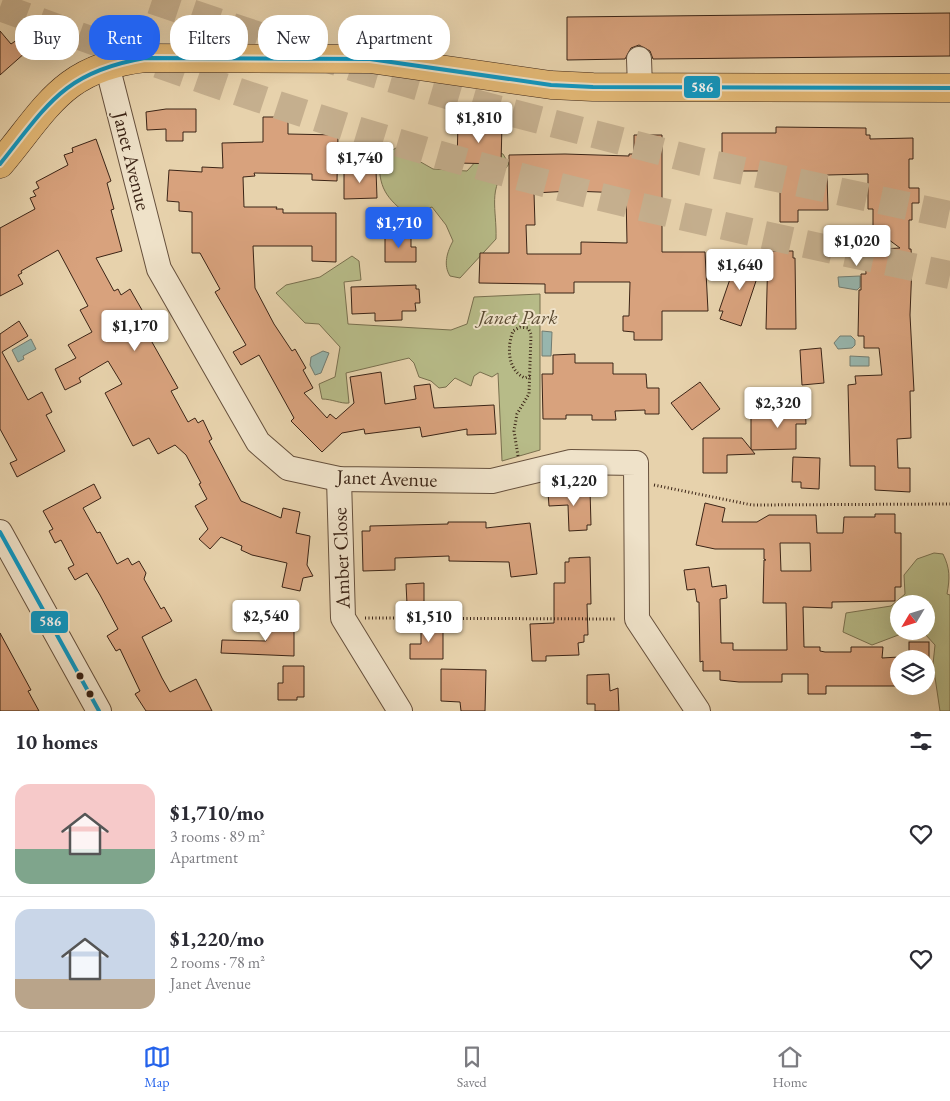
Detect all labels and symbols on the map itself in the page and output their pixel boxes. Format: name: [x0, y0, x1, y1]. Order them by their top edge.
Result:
line badge: 586: [683, 75, 721, 99]
text: 586: [691, 78, 714, 96]
pin: $1,810: [438, 102, 520, 144]
street label: Janet Avenue: [107, 107, 157, 213]
pin: $1,740: [319, 142, 401, 184]
pin: $1,710: [358, 206, 440, 249]
pin: $1,020: [816, 224, 898, 267]
pin: $1,640: [699, 248, 781, 291]
park label: Janet Park: [475, 304, 558, 330]
pin: $1,170: [94, 310, 176, 352]
pin: $2,320: [737, 386, 819, 429]
street label: Janet Avenue: [334, 463, 438, 493]
pin: $1,220: [533, 464, 615, 507]
street label: Amber Close: [326, 507, 356, 610]
north arrow: [890, 595, 935, 640]
pin: $2,540: [225, 600, 307, 642]
pin: $1,510: [388, 600, 470, 643]
line badge: 586: [30, 610, 69, 634]
text: 586: [39, 612, 62, 630]
unlabelled marker: [75, 671, 85, 681]
unlabelled marker: [85, 689, 95, 699]

